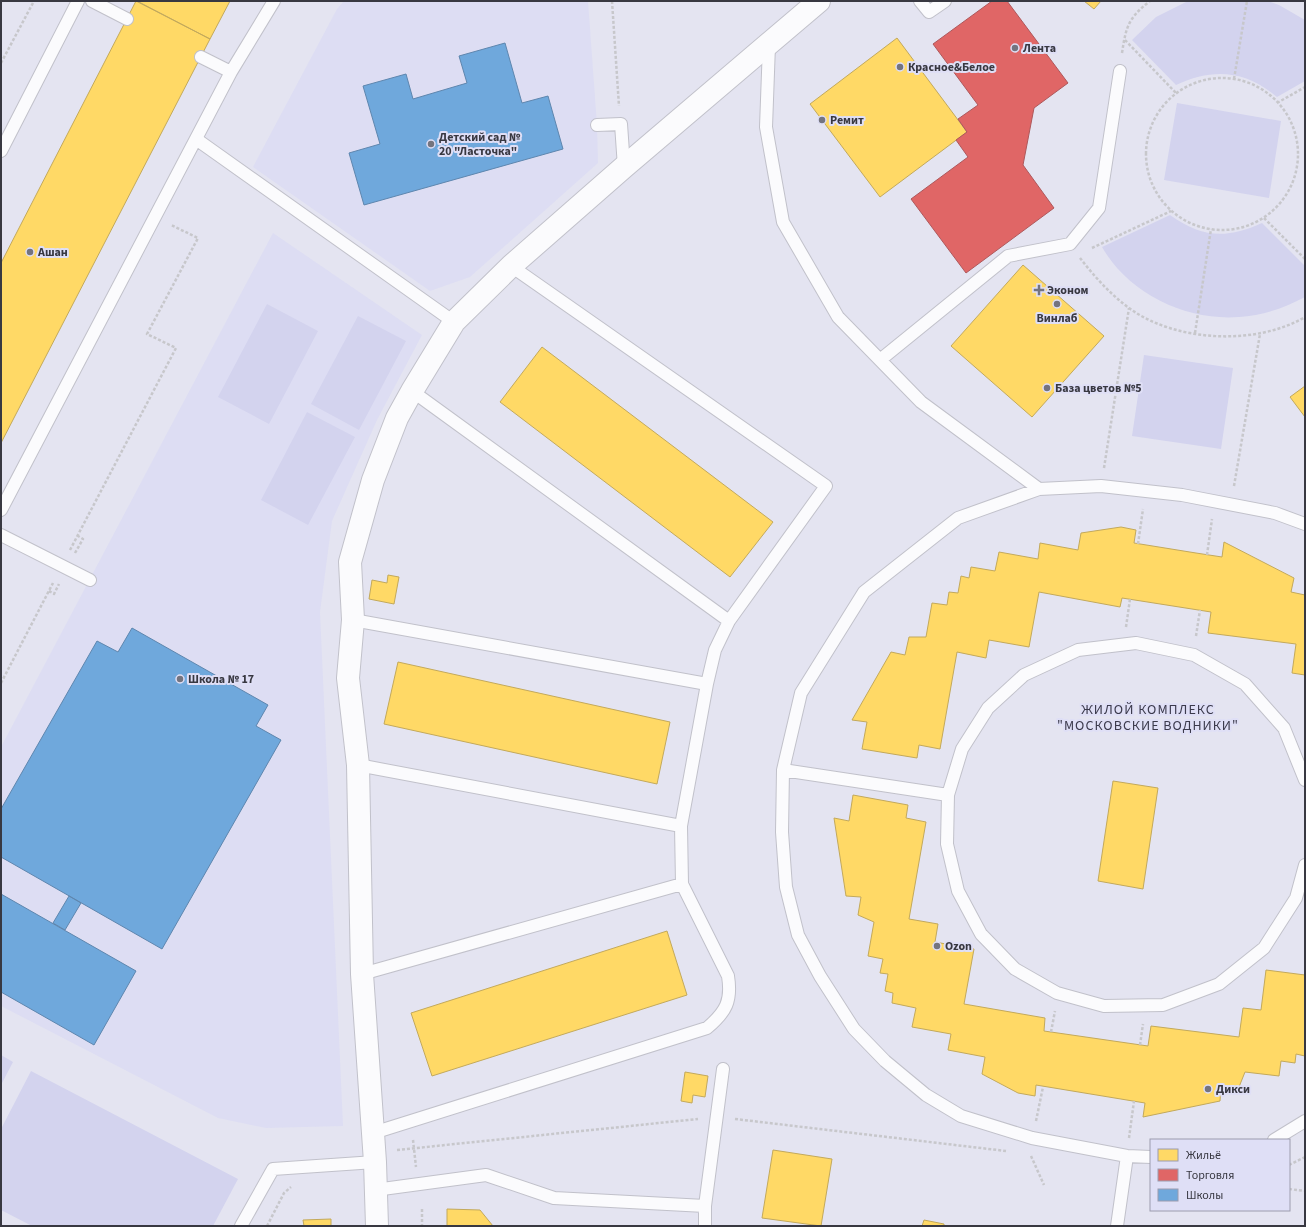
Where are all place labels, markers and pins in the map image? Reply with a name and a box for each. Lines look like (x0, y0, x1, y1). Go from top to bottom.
place label: Лента (1022, 40, 1056, 57)
marker: Лента (1010, 43, 1020, 53)
place label: Красное&Белое (908, 59, 995, 76)
marker: Красное&Белое (895, 62, 905, 72)
place label: Ремит (830, 112, 864, 129)
marker: Ремит (817, 115, 827, 125)
place label: Детский сад № 20 "Ласточка" (439, 129, 521, 160)
marker: Детский сад № 20 "Ласточка" (426, 139, 436, 149)
place label: Ашан (37, 244, 68, 261)
marker: Ашан (25, 247, 35, 257)
place label: Эконом (1047, 282, 1089, 299)
marker: Эконом (1034, 285, 1044, 295)
marker: Винлаб (1052, 299, 1062, 309)
place label: Винлаб (1036, 310, 1078, 327)
place label: База цветов №5 (1055, 380, 1142, 397)
marker: База цветов №5 (1042, 383, 1052, 393)
place label: Школа № 17 (188, 671, 254, 688)
marker: Школа № 17 (175, 674, 185, 684)
place label: Ozon (945, 938, 972, 955)
marker: Ozon (932, 941, 942, 951)
place label: Дикси (1216, 1081, 1250, 1098)
marker: Дикси (1203, 1084, 1213, 1094)

